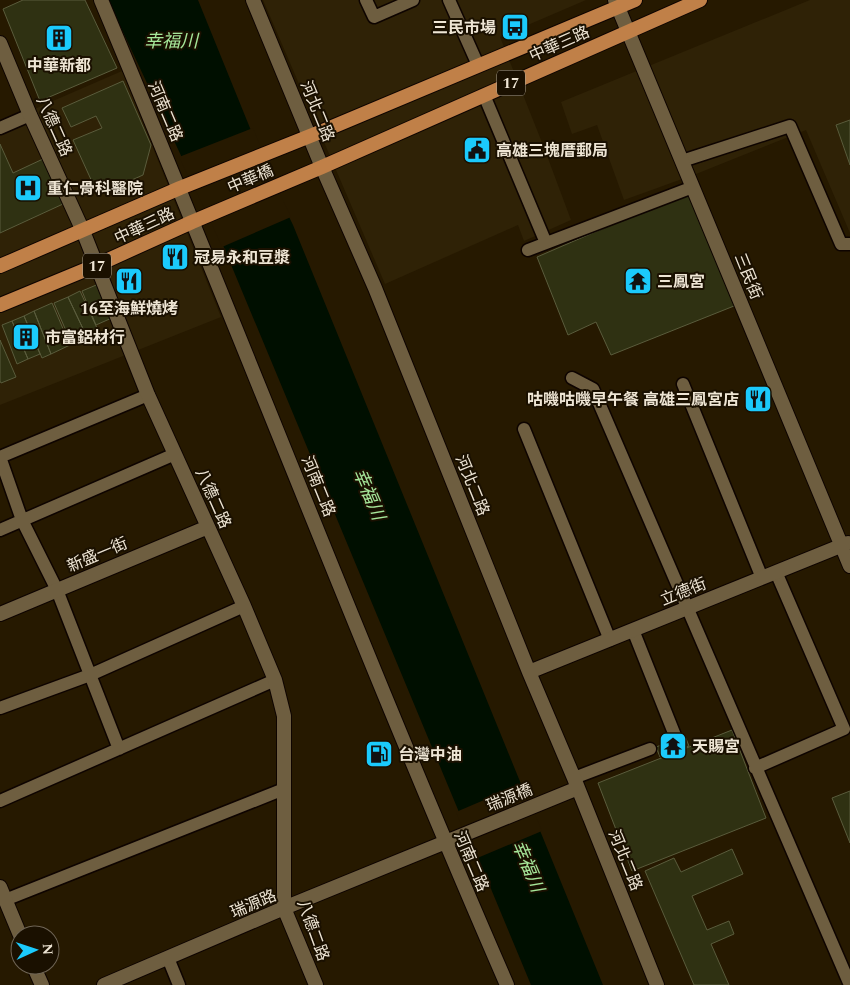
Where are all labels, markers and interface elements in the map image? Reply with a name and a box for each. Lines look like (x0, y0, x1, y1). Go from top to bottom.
bus stop icon: 三民市場 (500, 12, 530, 42)
place label: 三民市場 (432, 16, 496, 40)
street label: 中華三路 (525, 20, 594, 68)
building icon: 中華新都 (44, 23, 74, 53)
water label: 幸福川 (144, 28, 200, 55)
place label: 中華新都 (27, 54, 91, 78)
road number: 17 (497, 70, 525, 96)
street label: 河南二路 (142, 77, 189, 146)
street label: 河北二路 (294, 77, 340, 146)
street label: 八德二路 (30, 92, 78, 161)
public building icon: 高雄三塊厝郵局 (462, 135, 492, 165)
place label: 高雄三塊厝郵局 (496, 139, 608, 163)
street label: 中華橋 (224, 158, 277, 199)
hospital icon: 重仁骨科醫院 (13, 173, 43, 203)
place label: 重仁骨科醫院 (47, 177, 143, 201)
street label: 中華三路 (110, 202, 179, 250)
restaurant icon: 冠易永和豆漿 (160, 242, 190, 272)
place label: 冠易永和豆漿 (194, 246, 290, 270)
street label: 三民街 (728, 250, 768, 303)
road number: 17 (83, 254, 111, 278)
restaurant icon: 16至海鮮燒烤 (114, 266, 144, 296)
temple icon: 三鳳宮 (623, 266, 653, 296)
place label: 三鳳宮 (657, 270, 705, 294)
place label: 16至海鮮燒烤 (80, 297, 178, 321)
building icon: 市富鋁材行 (11, 322, 41, 352)
place label: 市富鋁材行 (45, 326, 125, 350)
restaurant icon: 咕嘰咕嘰早午餐 高雄三鳳宮店 (743, 384, 773, 414)
place label: 咕嘰咕嘰早午餐 高雄三鳳宮店 (527, 388, 739, 412)
street label: 河北二路 (449, 451, 495, 520)
street label: 河南二路 (295, 452, 341, 521)
street label: 八德二路 (189, 464, 237, 533)
water label: 幸福川 (346, 464, 392, 526)
street label: 新盛一街 (63, 531, 132, 578)
street label: 立德街 (657, 572, 710, 612)
temple icon: 天賜宮 (658, 731, 688, 761)
place label: 天賜宮 (692, 735, 740, 759)
fuel station icon: 台灣中油 (364, 739, 394, 769)
place label: 台灣中油 (398, 743, 462, 767)
street label: 瑞源橋 (483, 778, 536, 818)
street label: 河北二路 (602, 826, 648, 895)
street label: 河南二路 (448, 827, 495, 896)
water label: 幸福川 (505, 836, 551, 898)
street label: 瑞源路 (227, 883, 280, 924)
street label: 八德二路 (291, 896, 335, 965)
north arrow (10, 925, 60, 975)
text: N (37, 943, 58, 956)

